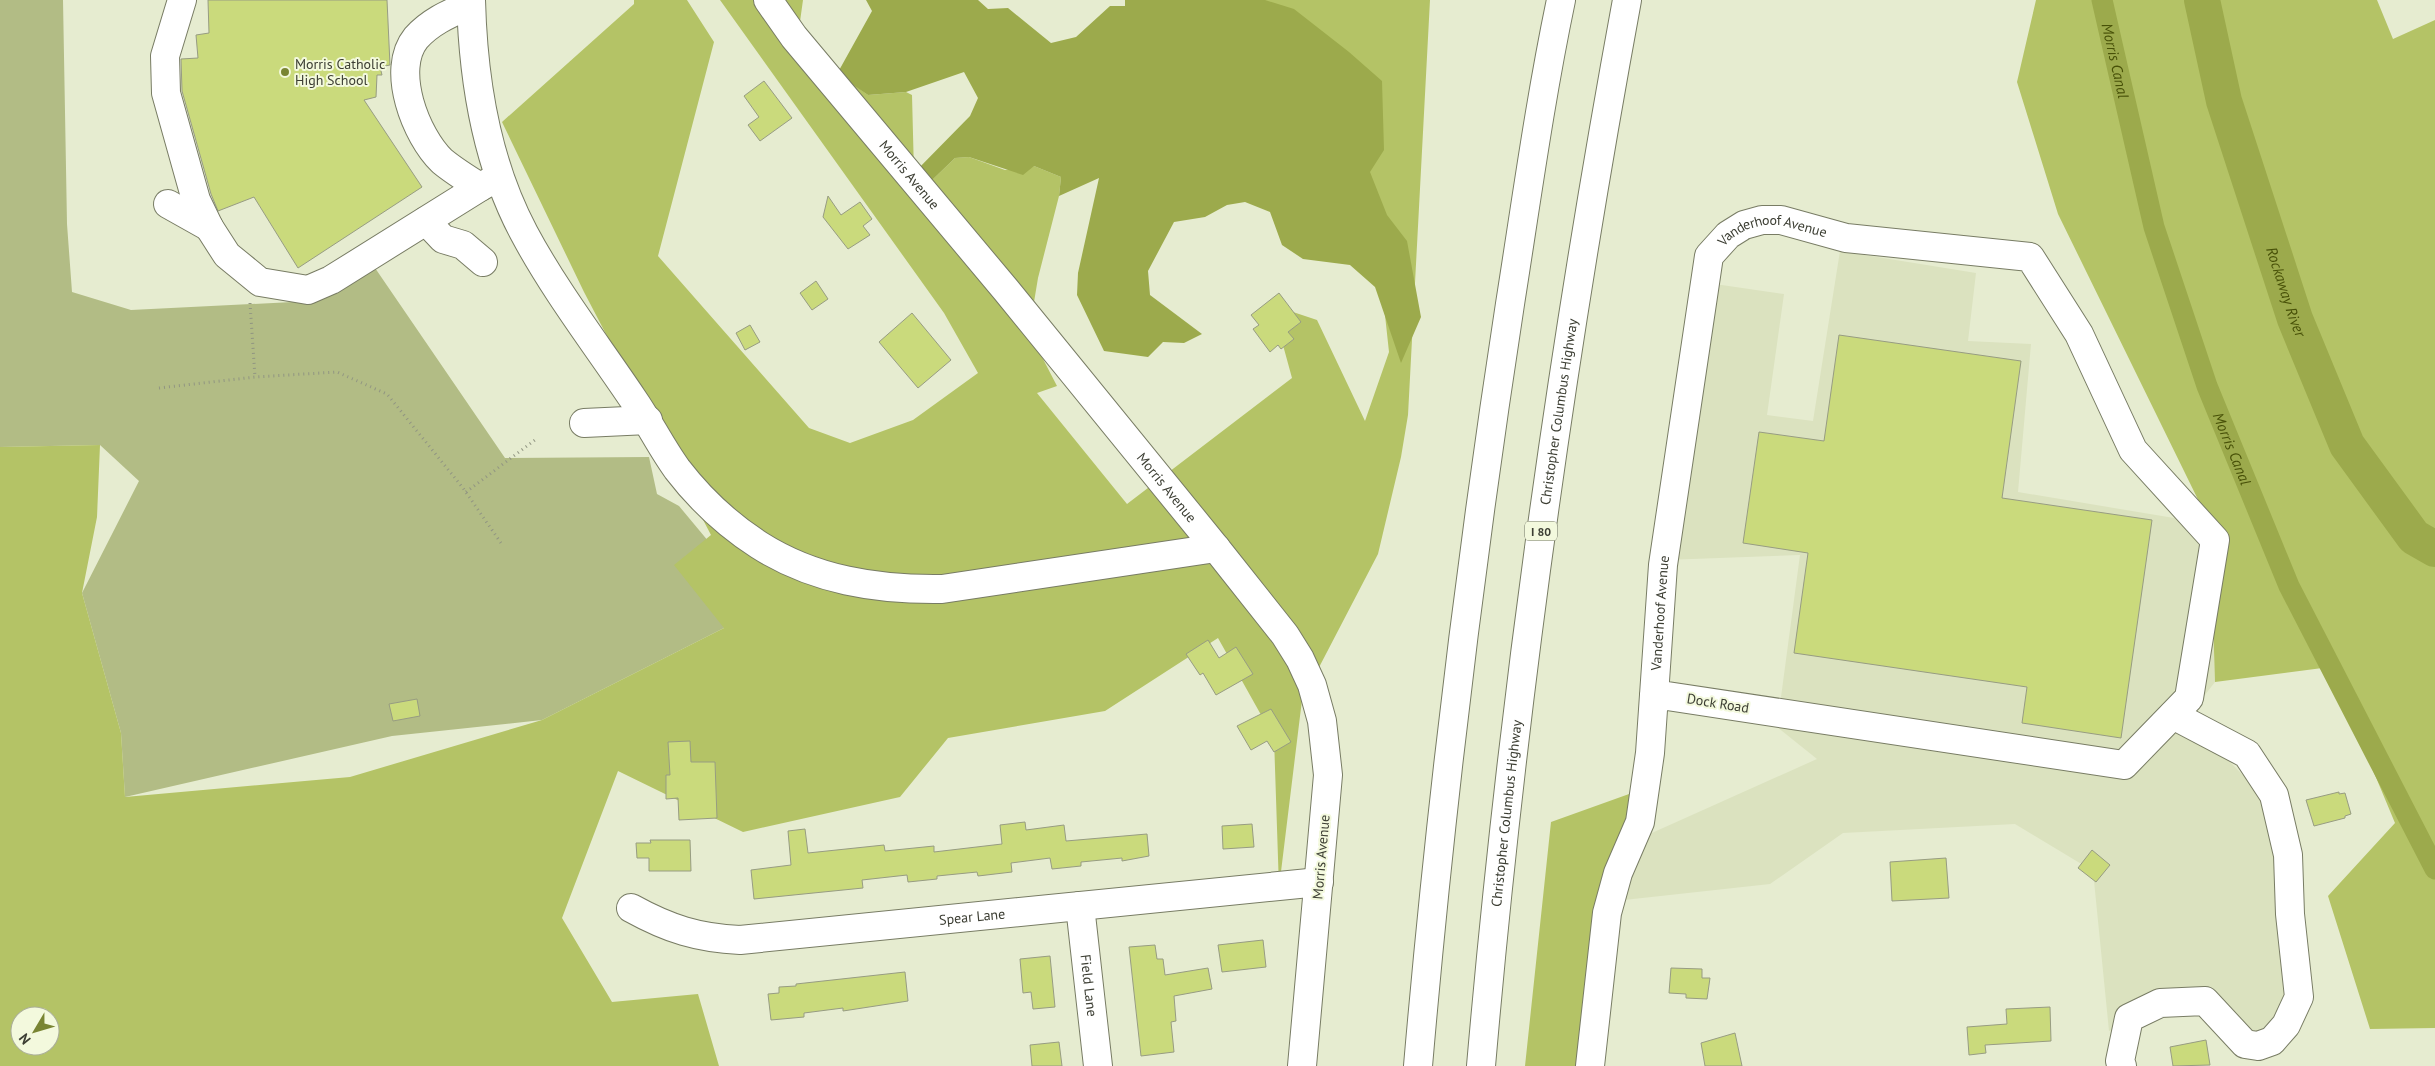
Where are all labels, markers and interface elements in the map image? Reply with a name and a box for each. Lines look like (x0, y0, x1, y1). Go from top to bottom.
water label: Morris Canal (2098, 21, 2134, 100)
place label: Morris Catholic High School (295, 55, 385, 89)
marker: Morris Catholic High School (279, 66, 291, 78)
street label: Morris Avenue (875, 136, 944, 213)
street label: Vanderhoof Avenue (1713, 211, 1829, 250)
water label: Rockaway River (2263, 244, 2311, 340)
street label: Christopher Columbus Highway (1536, 317, 1582, 506)
water label: Morris Canal (2209, 409, 2256, 488)
street label: Morris Avenue (1133, 449, 1201, 526)
road number: I 80 (1525, 522, 1557, 540)
street label: Vanderhoof Avenue (1647, 554, 1673, 672)
street label: Dock Road (1686, 689, 1750, 717)
street label: Christopher Columbus Highway (1487, 718, 1526, 908)
street label: Morris Avenue (1308, 814, 1334, 900)
street label: Spear Lane (938, 904, 1006, 929)
street label: Field Lane (1077, 954, 1101, 1017)
north arrow (10, 1006, 60, 1056)
text: N (15, 1030, 35, 1048)

